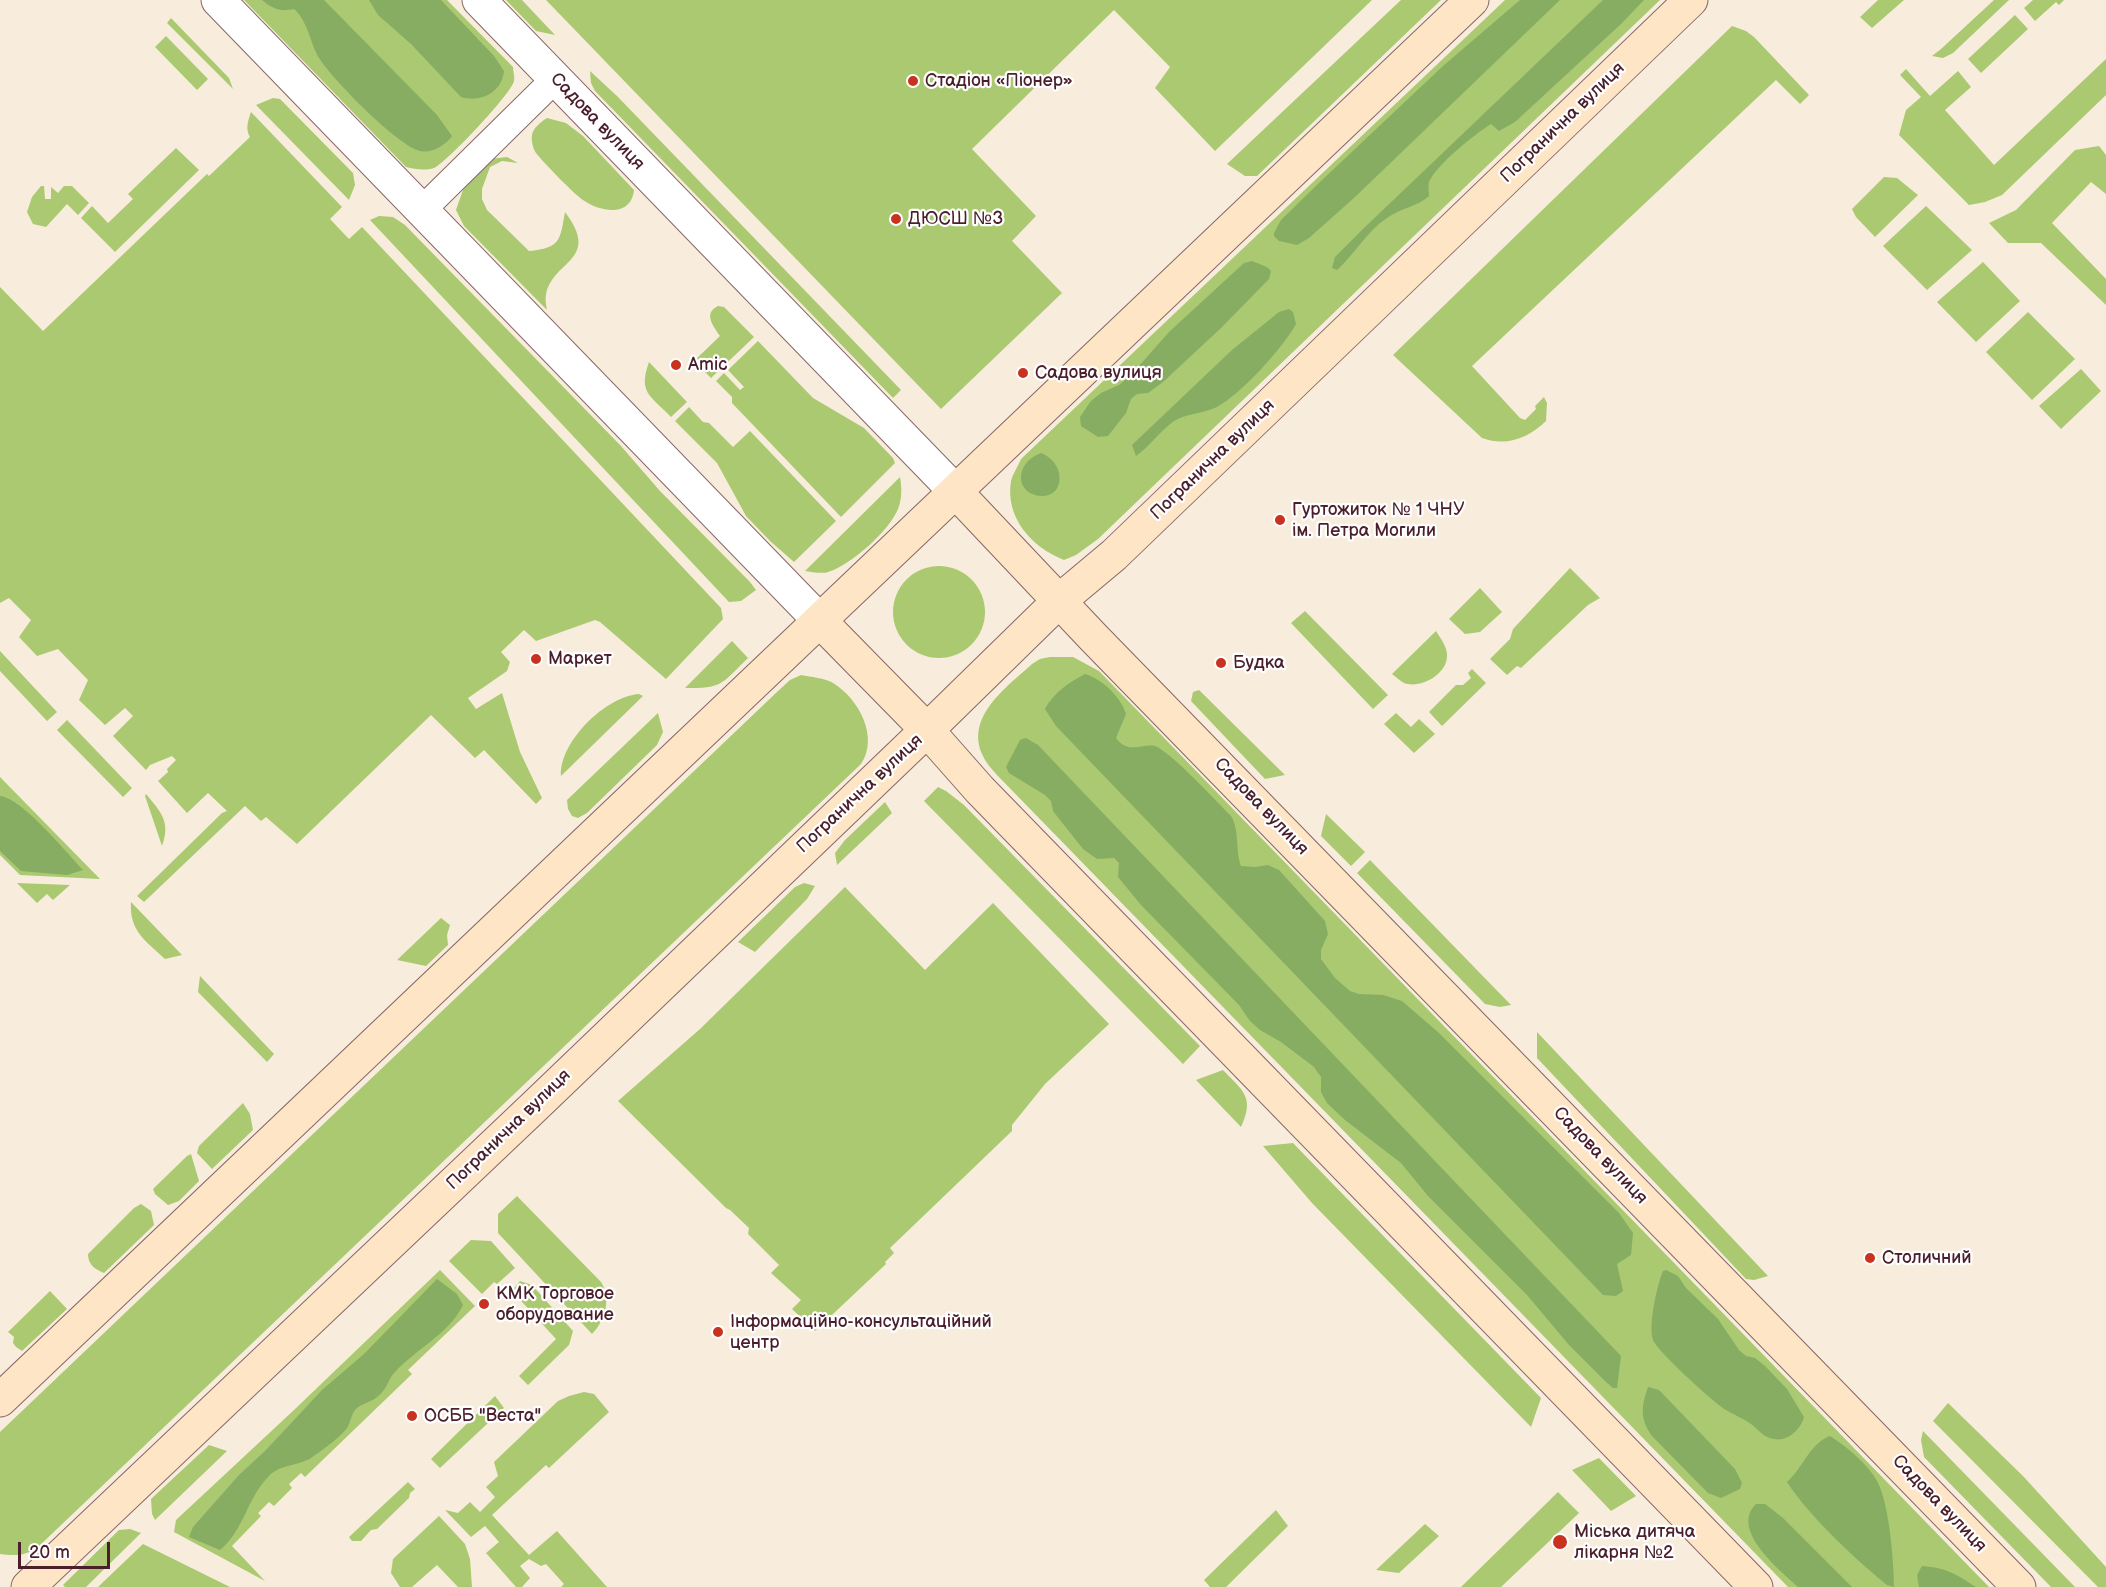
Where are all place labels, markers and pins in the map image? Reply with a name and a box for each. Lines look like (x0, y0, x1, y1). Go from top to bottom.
place label: Стадіон «Піонер» (925, 70, 1073, 92)
marker: Стадіон «Піонер» (906, 74, 920, 88)
place label: ДЮСШ №3 (908, 208, 1003, 230)
marker: ДЮСШ №3 (889, 212, 903, 226)
place label: Amic (688, 354, 728, 376)
marker: Amic (669, 358, 683, 372)
place label: Садова вулиця (1035, 362, 1162, 384)
marker: Садова вулиця (1016, 366, 1030, 380)
place label: Гуртожиток № 1 ЧНУ ім. Петра Могили (1292, 499, 1465, 542)
marker: Гуртожиток № 1 ЧНУ ім. Петра Могили (1273, 513, 1287, 527)
place label: Маркет (548, 648, 612, 670)
marker: Маркет (529, 652, 543, 666)
place label: Будка (1233, 652, 1285, 674)
marker: Будка (1214, 656, 1228, 670)
place label: Столичний (1882, 1247, 1971, 1269)
marker: Столичний (1863, 1251, 1877, 1265)
place label: КМК Торговое оборудование (496, 1283, 614, 1326)
marker: КМК Торговое оборудование (477, 1297, 491, 1311)
place label: Інформаційно-консультаційний центр (730, 1311, 992, 1354)
marker: Інформаційно-консультаційний центр (711, 1325, 725, 1339)
place label: ОСББ "Веста" (424, 1405, 541, 1427)
marker: ОСББ "Веста" (405, 1409, 419, 1423)
place label: Міська дитяча лікарня №2 (1574, 1521, 1695, 1564)
marker: Міська дитяча лікарня №2 (1551, 1533, 1569, 1551)

